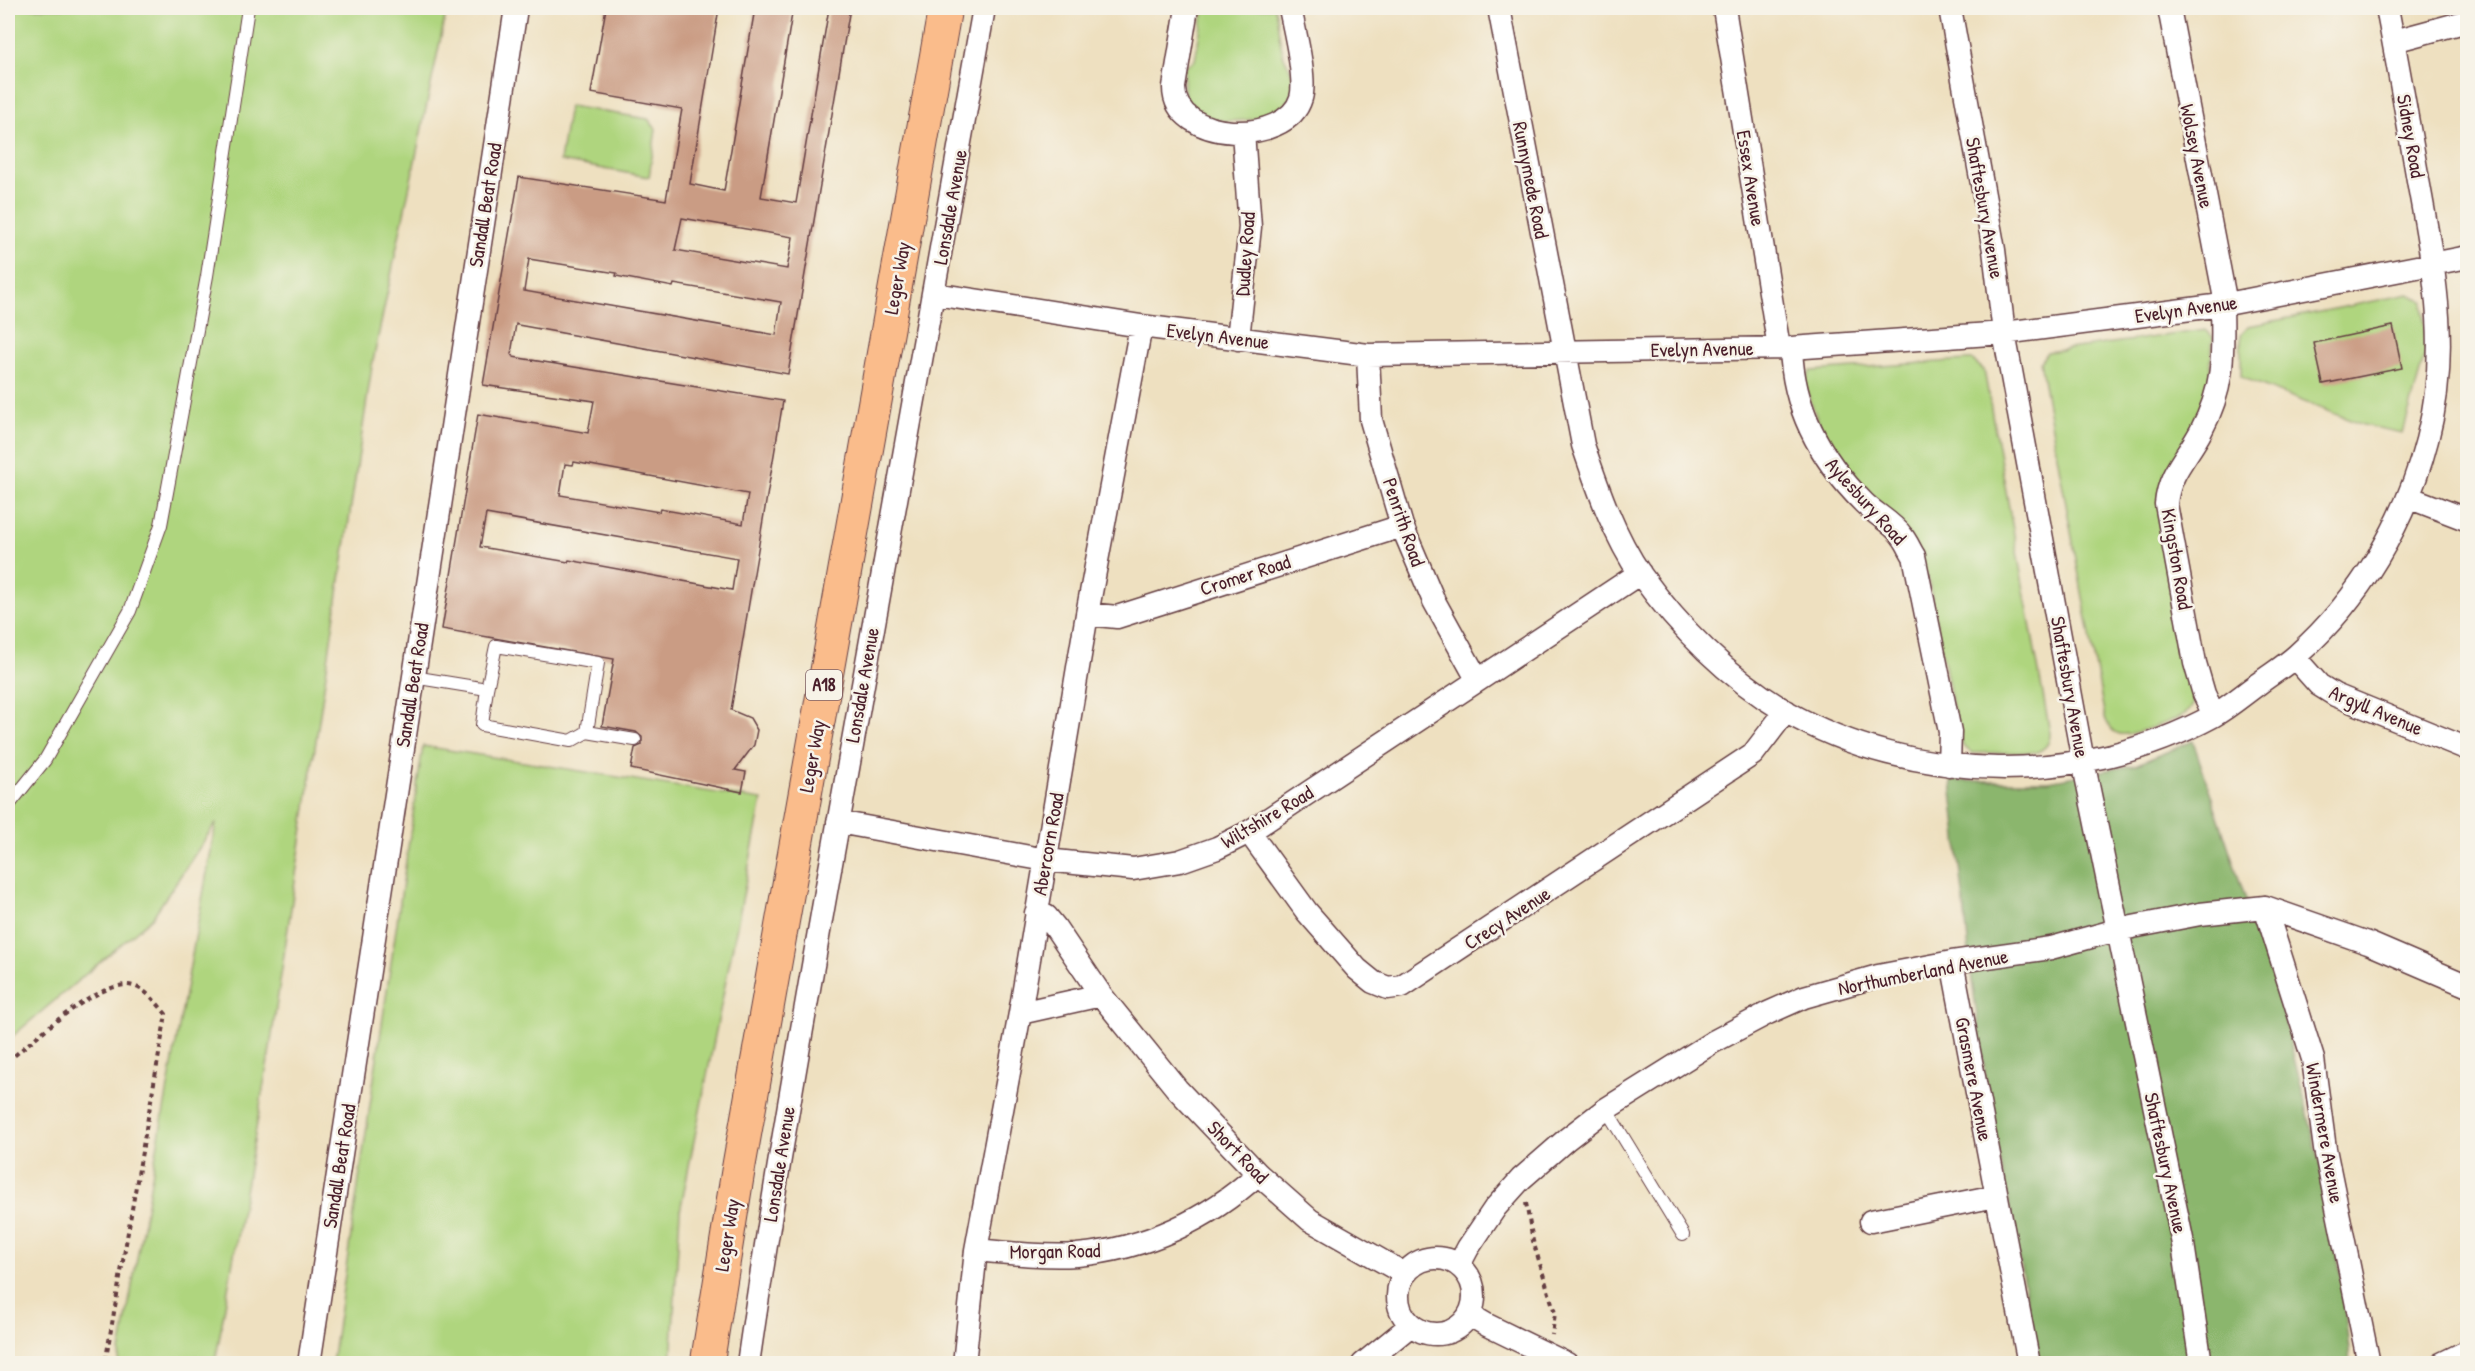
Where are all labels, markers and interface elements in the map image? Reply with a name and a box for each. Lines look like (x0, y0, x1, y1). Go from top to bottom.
street label: Sidney Road (2391, 92, 2432, 180)
street label: Wolsey Avenue (2174, 102, 2221, 210)
street label: Runnymede Road (1507, 119, 1556, 241)
street label: Essex Avenue (1731, 128, 1772, 228)
street label: Shaftesbury Avenue (1960, 135, 2011, 281)
street label: Sandall Beat Road (461, 141, 508, 269)
street label: Lonsdale Avenue (926, 147, 973, 267)
street label: Dudley Road (1228, 211, 1261, 297)
street label: Leger Way (877, 240, 916, 316)
street label: Evelyn Avenue (2133, 288, 2239, 329)
street label: Evelyn Avenue (1165, 316, 1271, 355)
street label: Evelyn Avenue (1650, 334, 1754, 363)
street label: Aylesbury Road (1820, 451, 1913, 550)
street label: Penrith Road (1377, 474, 1432, 570)
street label: Kingston Road (2155, 506, 2200, 612)
street label: Cromer Road (1196, 547, 1294, 602)
street label: Shaftesbury Avenue (2045, 614, 2096, 760)
street label: Sandall Beat Road (388, 621, 435, 749)
street label: Lonsdale Avenue (838, 625, 885, 745)
road number: A18 (806, 670, 842, 700)
street label: Argyll Avenue (2325, 678, 2427, 741)
street label: Leger Way (792, 718, 831, 794)
street label: Wiltshire Road (1216, 778, 1318, 855)
street label: Abercorn Road (1025, 790, 1070, 897)
street label: Crecy Avenue (1458, 880, 1555, 956)
street label: Northumberland Avenue (1836, 942, 2010, 1001)
street label: Grasmere Avenue (1949, 1015, 2000, 1143)
street label: Windermere Avenue (2300, 1061, 2351, 1205)
street label: Shaftesbury Avenue (2138, 1090, 2195, 1236)
street label: Sandall Beat Road (315, 1102, 362, 1230)
street label: Lonsdale Avenue (756, 1104, 801, 1224)
street label: Short Road (1202, 1114, 1275, 1189)
street label: Leger Way (707, 1197, 746, 1273)
street label: Morgan Road (1009, 1236, 1101, 1265)

